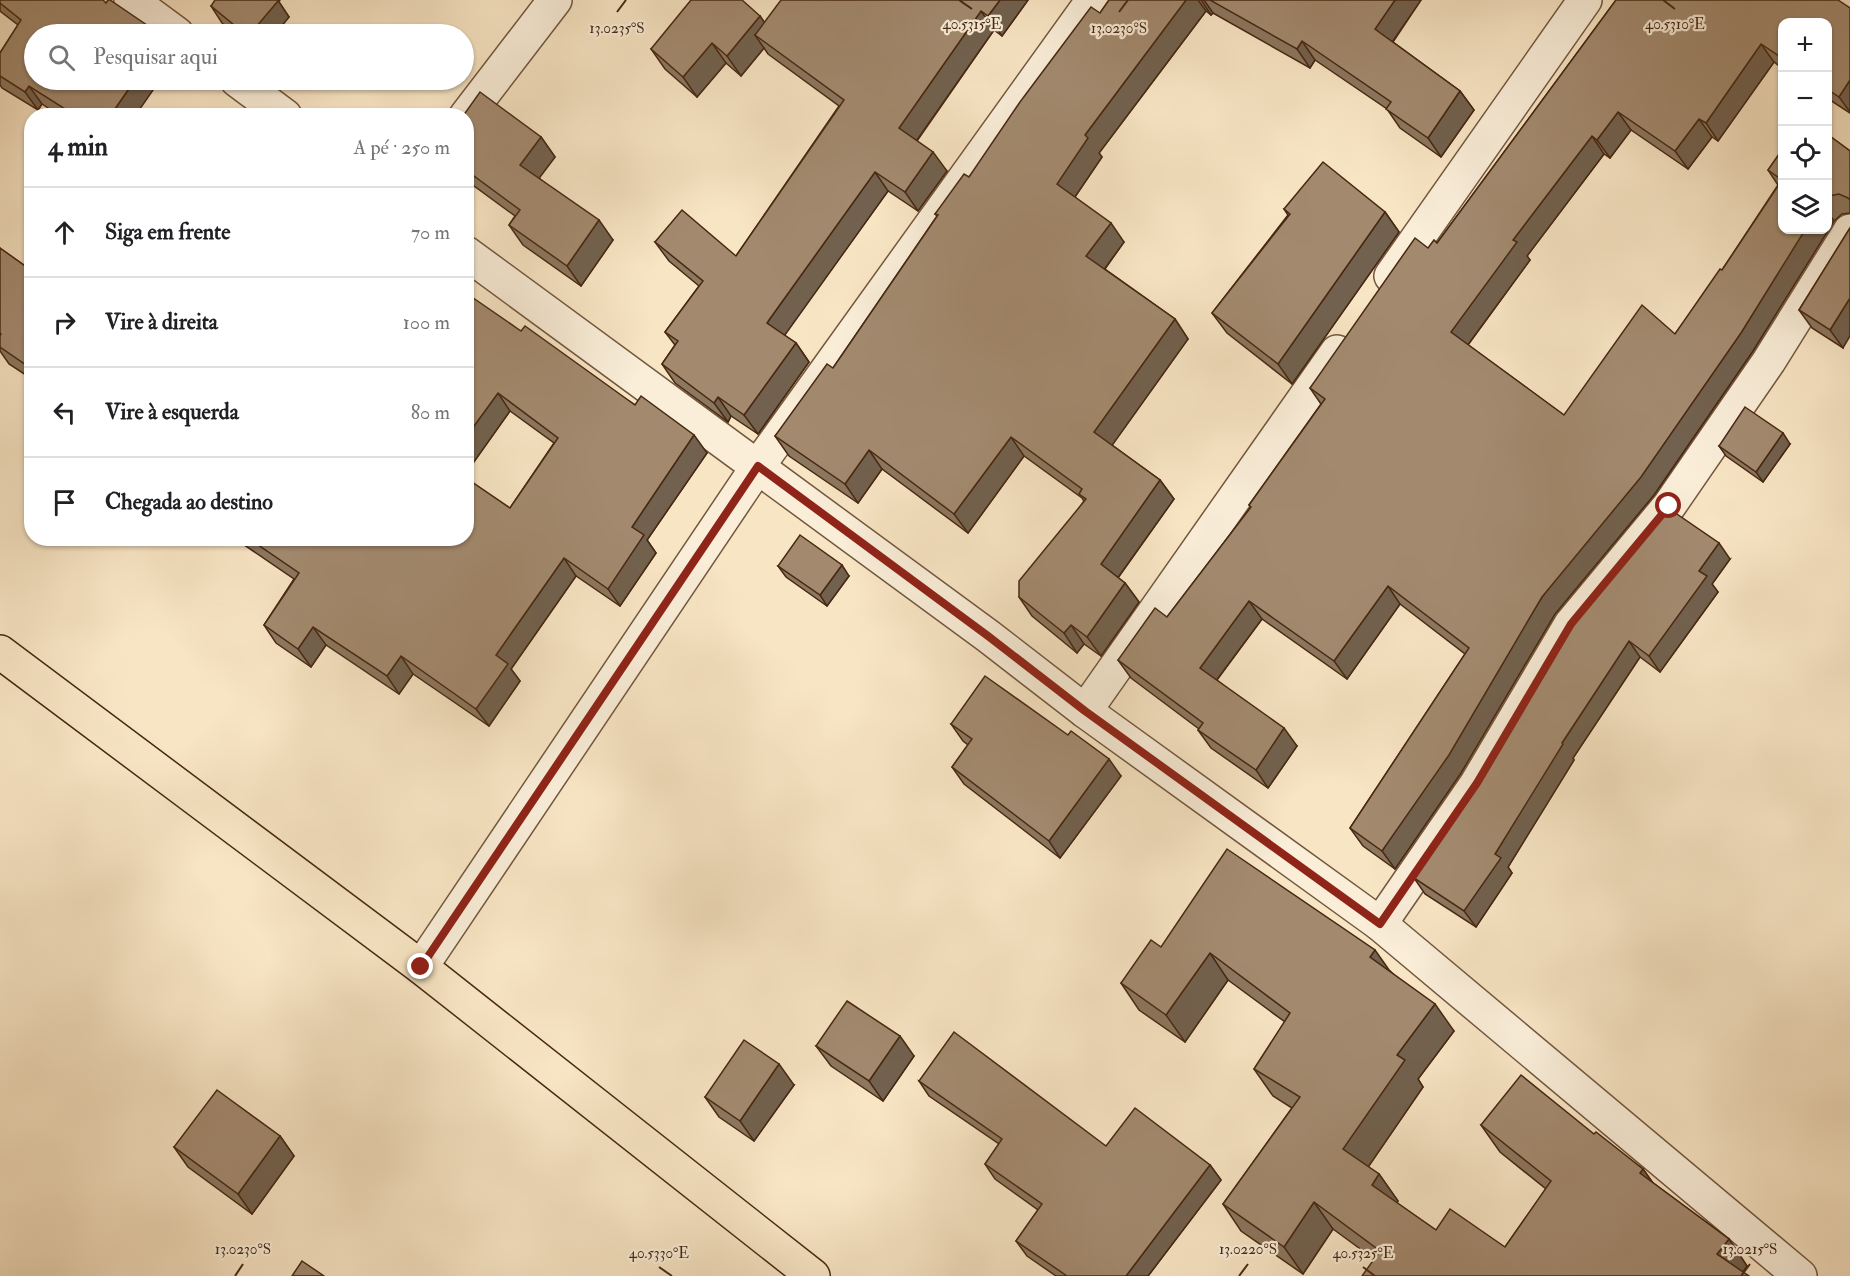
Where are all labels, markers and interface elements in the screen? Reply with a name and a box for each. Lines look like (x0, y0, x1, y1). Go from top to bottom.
text: 40.5315°E (943, 15, 1002, 34)
text: 40.5310°E (1645, 15, 1705, 34)
map controls (1778, 18, 1832, 234)
button: + (1778, 18, 1832, 72)
text: 13.0235°S (589, 19, 645, 38)
text: 13.0230°S (1091, 19, 1147, 38)
search box (24, 24, 474, 90)
icon: search (45, 41, 78, 74)
text: Pesquisar aqui (93, 43, 218, 71)
button: − (1778, 72, 1832, 126)
button: locate (1778, 126, 1832, 180)
text: 4 min (48, 131, 108, 163)
text: A pé · 250 m (354, 135, 450, 160)
button: layers (1778, 180, 1832, 234)
icon: ahead (48, 216, 81, 249)
text: Siga em frente (105, 218, 230, 246)
text: 70 m (411, 220, 450, 245)
icon: right (48, 306, 81, 339)
text: Vire à direita (105, 308, 218, 336)
text: 100 m (403, 310, 450, 335)
icon: left (48, 396, 81, 429)
text: Vire à esquerda (105, 398, 239, 426)
text: 80 m (411, 400, 450, 425)
icon: arrive (48, 486, 81, 519)
text: Chegada ao destino (105, 488, 273, 516)
route start (1655, 492, 1681, 518)
route end (407, 953, 433, 979)
text: 13.0230°S (215, 1240, 271, 1259)
text: 13.0220°S (1219, 1240, 1277, 1259)
text: 13.0215°S (1723, 1240, 1777, 1259)
text: 40.5330°E (629, 1244, 689, 1263)
text: 40.5325°E (1332, 1244, 1394, 1263)

